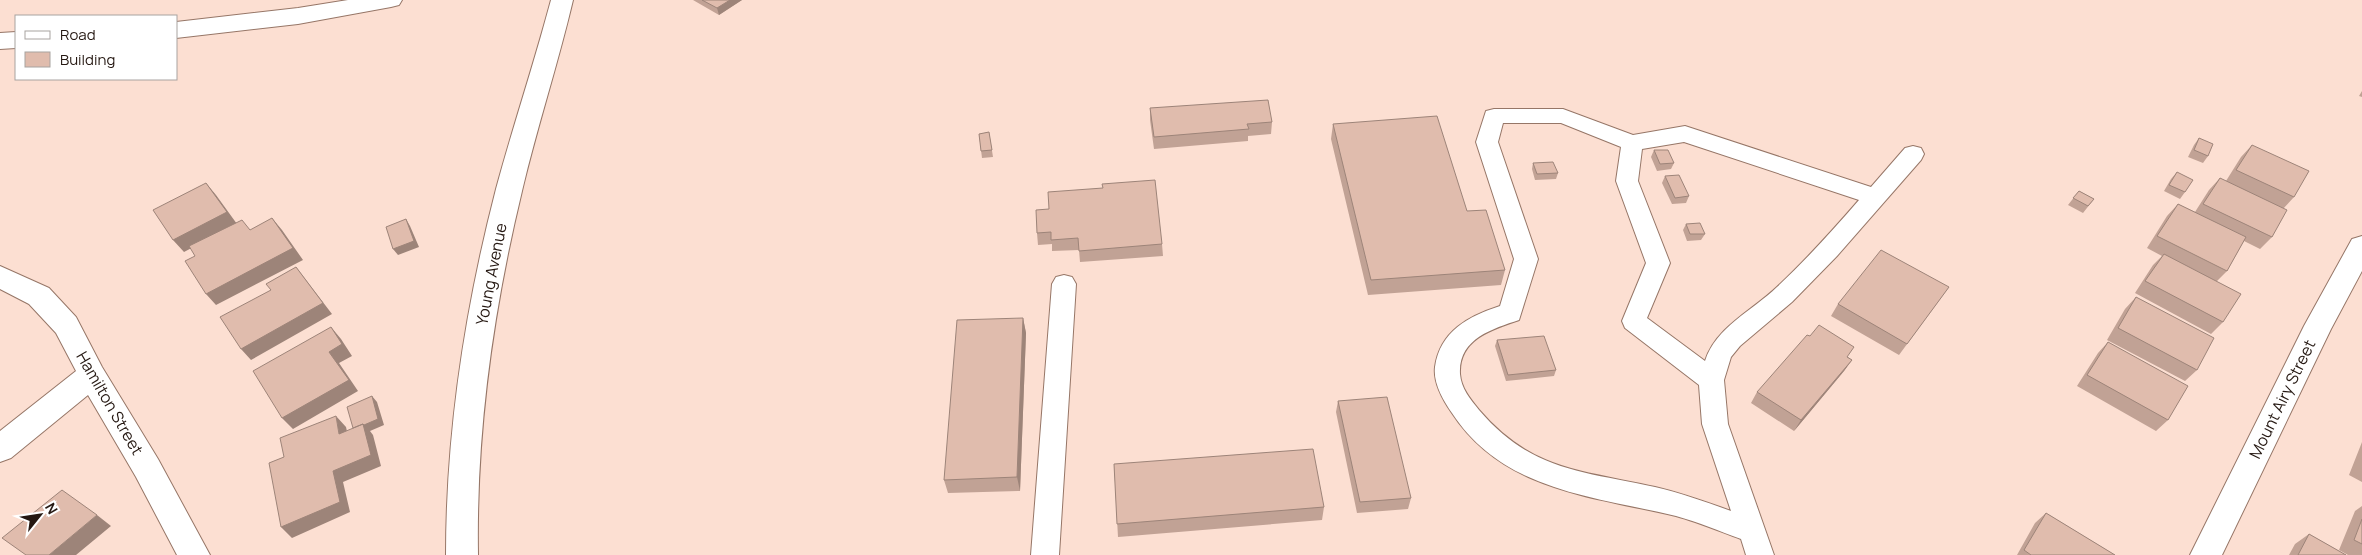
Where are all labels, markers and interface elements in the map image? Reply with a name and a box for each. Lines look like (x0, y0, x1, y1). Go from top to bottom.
legend (15, 15, 178, 80)
text: Road (60, 24, 96, 45)
text: Building (60, 49, 115, 70)
street label: Young Avenue (470, 221, 512, 327)
street label: Mount Airy Street (2244, 336, 2320, 462)
street label: Hamilton Street (71, 347, 149, 459)
north arrow (15, 490, 65, 540)
text: N (41, 499, 62, 517)

